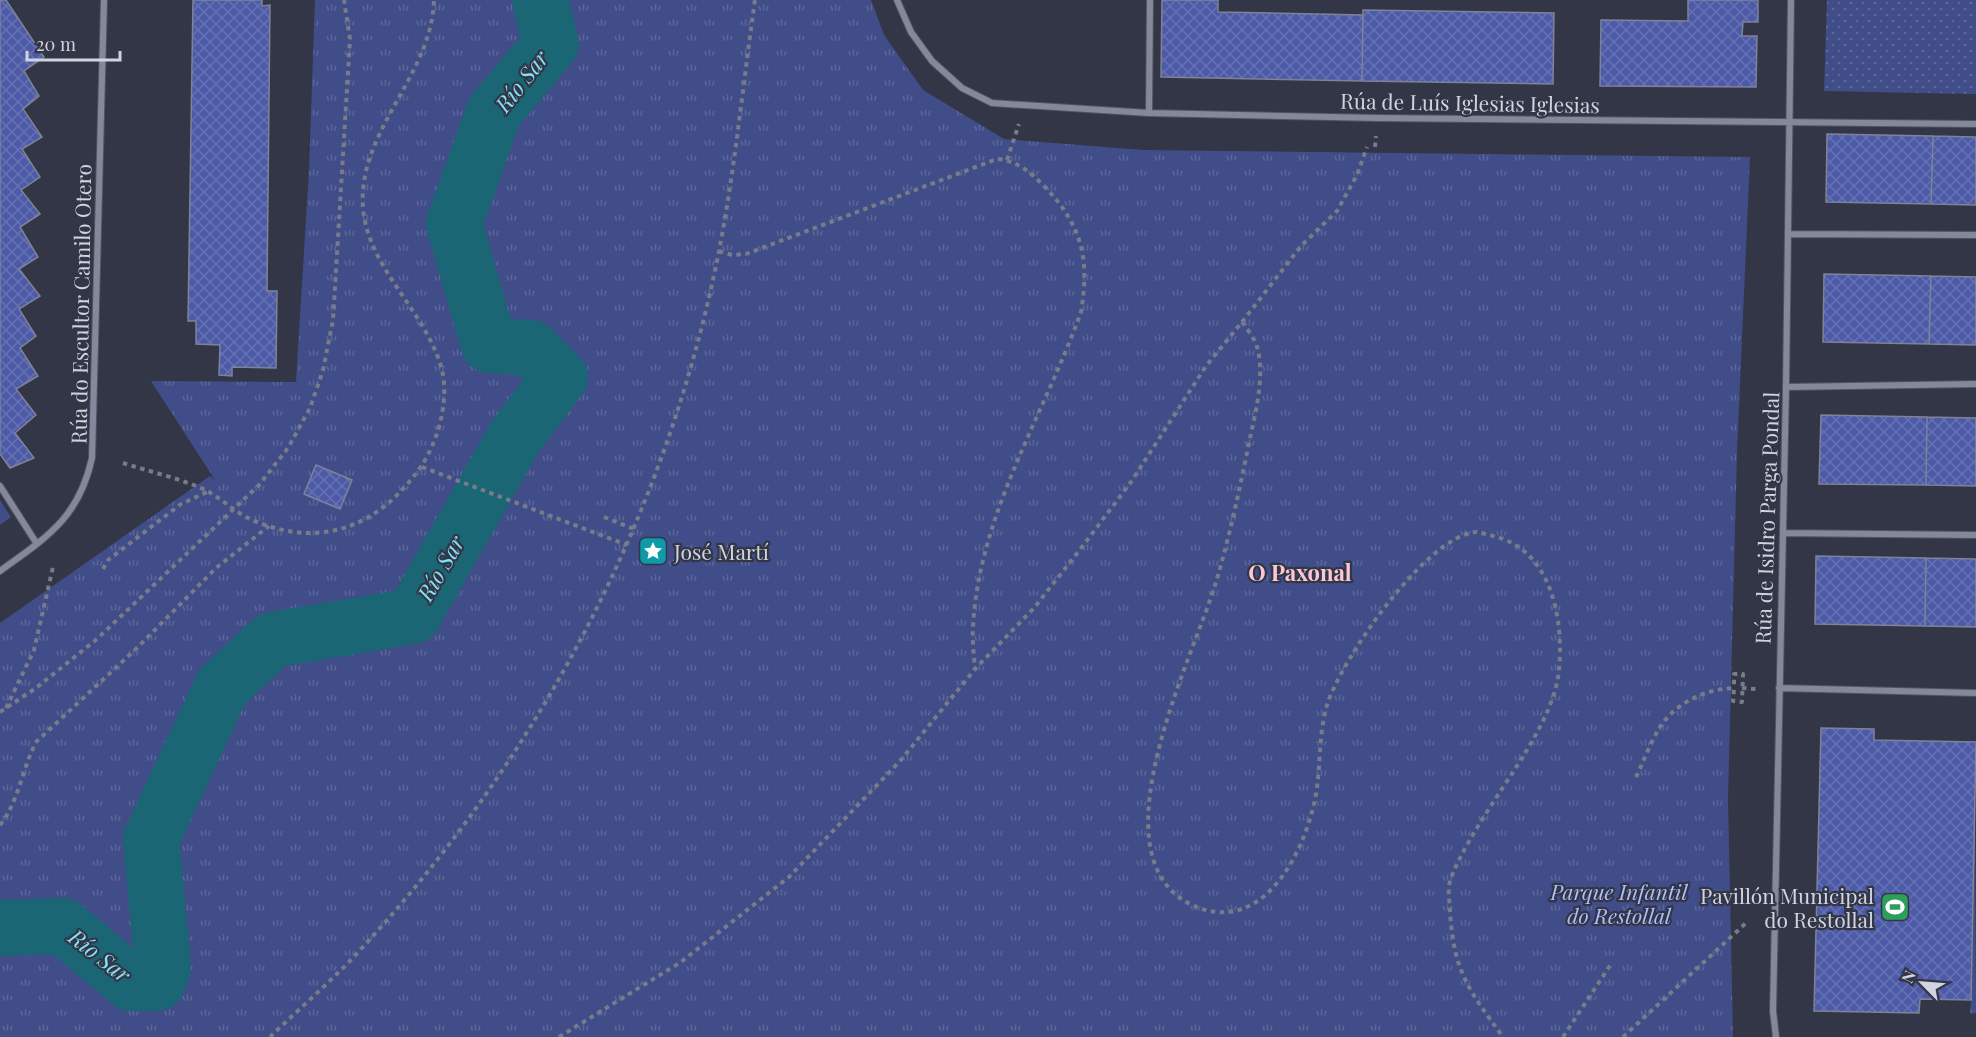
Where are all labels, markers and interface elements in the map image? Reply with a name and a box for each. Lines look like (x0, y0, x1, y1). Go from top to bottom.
scale bar (27, 24, 120, 62)
text: 20 m (36, 32, 76, 56)
water label: Río Sar (487, 43, 555, 119)
street label: Rúa de Luís Iglesias Iglesias (1340, 86, 1600, 118)
street label: Rúa do Escultor Camilo Otero (64, 164, 96, 444)
street label: Rúa de Isidro Parga Pondal (1748, 391, 1784, 645)
water label: Río Sar (409, 529, 471, 607)
place icon: José Martí (637, 535, 669, 567)
place label: José Martí (673, 537, 769, 565)
district label: O Paxonal (1248, 557, 1352, 587)
park label: Parque Infantil do Restollal (1549, 877, 1689, 929)
place label: Pavillón Municipal do Restollal (1700, 881, 1874, 933)
sports icon: Pavillón Municipal do Restollal (1879, 891, 1911, 923)
water label: Río Sar (62, 921, 138, 989)
north arrow (1892, 953, 1952, 1013)
text: N (1896, 966, 1920, 986)

